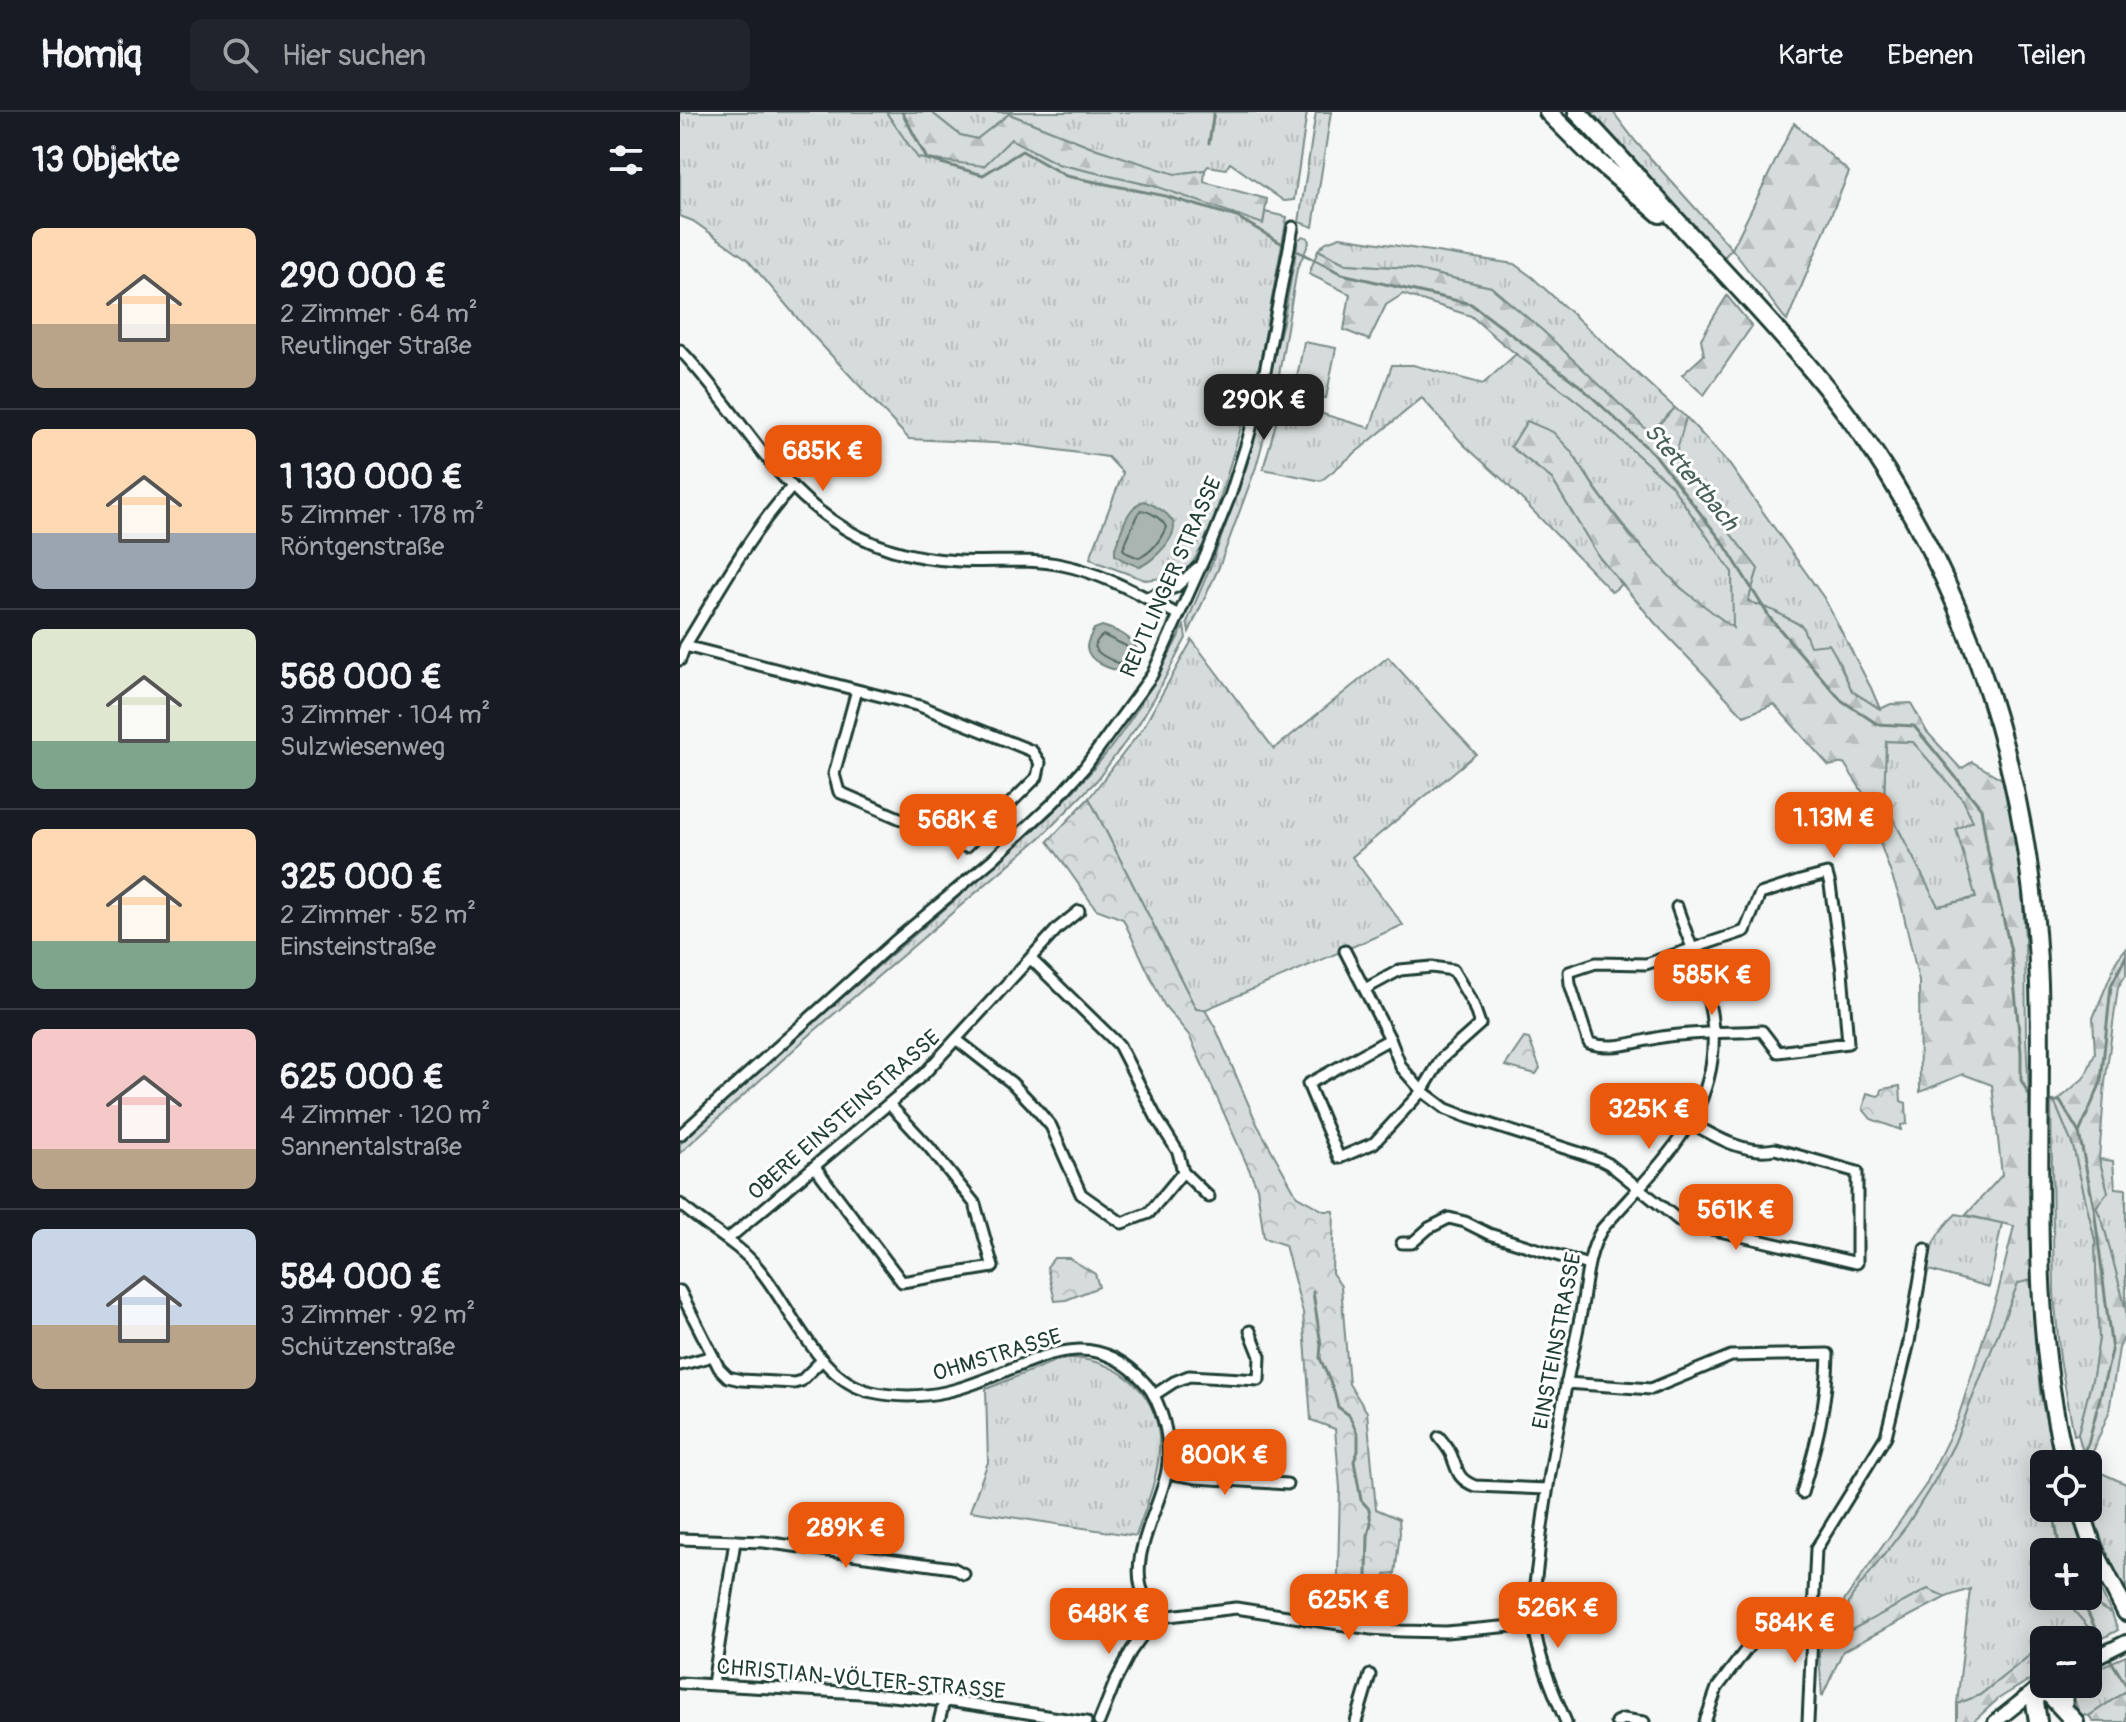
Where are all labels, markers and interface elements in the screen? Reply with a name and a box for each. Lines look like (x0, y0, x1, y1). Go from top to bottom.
search box (190, 19, 750, 91)
text: Homiq (40, 31, 142, 79)
icon: search (218, 33, 262, 77)
text: Hier suchen (282, 37, 426, 74)
text: Karte (1778, 38, 1843, 73)
text: Ebenen (1887, 38, 1974, 73)
text: Teilen (2018, 38, 2086, 73)
icon: filters (604, 138, 648, 182)
text: 13 Objekte (32, 139, 179, 182)
text: 290 000 € (280, 255, 447, 298)
icon: home (96, 260, 192, 356)
text: 2 Zimmer · 64 m² (280, 298, 478, 330)
text: Reutlinger Straße (280, 330, 472, 362)
pin: 290K € (1199, 374, 1329, 442)
text: 290K € (1222, 384, 1306, 416)
water label: Stettertbach (1638, 417, 1745, 538)
pin: 685K € (758, 425, 888, 493)
text: 685K € (783, 435, 863, 467)
text: 1 130 000 € (280, 456, 463, 499)
icon: home (96, 461, 192, 557)
street label: REUTLINGER STRASSE (1114, 472, 1228, 682)
text: 5 Zimmer · 178 m² (280, 499, 484, 531)
text: Röntgenstraße (280, 531, 444, 563)
text: 568 000 € (280, 656, 442, 699)
icon: home (96, 661, 192, 757)
text: 3 Zimmer · 104 m² (280, 699, 490, 731)
text: Sulzwiesenweg (280, 731, 445, 763)
pin: 1.13M € (1760, 792, 1908, 860)
pin: 568K € (893, 794, 1023, 862)
text: 1.13M € (1793, 802, 1875, 834)
text: 568K € (918, 804, 998, 836)
text: 325 000 € (280, 856, 443, 899)
icon: home (96, 861, 192, 957)
text: 2 Zimmer · 52 m² (280, 899, 476, 931)
text: Einsteinstraße (280, 931, 436, 963)
pin: 585K € (1647, 949, 1777, 1017)
text: 585K € (1672, 959, 1752, 991)
street label: OBERE EINSTEINSTRASSE (742, 1024, 946, 1206)
text: 625 000 € (280, 1056, 444, 1099)
icon: home (96, 1061, 192, 1157)
pin: 325K € (1584, 1083, 1714, 1151)
text: 325K € (1608, 1093, 1690, 1125)
text: 4 Zimmer · 120 m² (280, 1099, 491, 1131)
text: Sannentalstraße (280, 1131, 462, 1163)
pin: 561K € (1671, 1184, 1801, 1252)
text: 561K € (1697, 1194, 1775, 1226)
street label: EINSTEINSTRASSE (1526, 1250, 1588, 1432)
text: 584 000 € (280, 1256, 442, 1299)
icon: home (96, 1261, 192, 1357)
text: 3 Zimmer · 92 m² (280, 1299, 475, 1331)
street label: OHMSTRASSE (929, 1322, 1065, 1388)
text: Schützenstraße (280, 1331, 455, 1363)
pin: 800K € (1160, 1429, 1290, 1497)
text: 800K € (1181, 1439, 1269, 1471)
map controls (2030, 1450, 2102, 1698)
button: locate (2030, 1450, 2102, 1522)
pin: 289K € (781, 1502, 911, 1570)
text: 289K € (806, 1512, 886, 1544)
button: + (2030, 1538, 2102, 1610)
pin: 625K € (1284, 1574, 1414, 1642)
pin: 526K € (1493, 1582, 1623, 1650)
text: 625K € (1308, 1584, 1390, 1616)
pin: 648K € (1044, 1588, 1174, 1656)
text: 526K € (1517, 1592, 1599, 1624)
pin: 584K € (1730, 1597, 1860, 1665)
text: 648K € (1068, 1598, 1150, 1630)
text: 584K € (1755, 1607, 1835, 1639)
button: − (2030, 1626, 2102, 1698)
street label: CHRISTIAN-VÖLTER-STRASSE (715, 1652, 1007, 1706)

